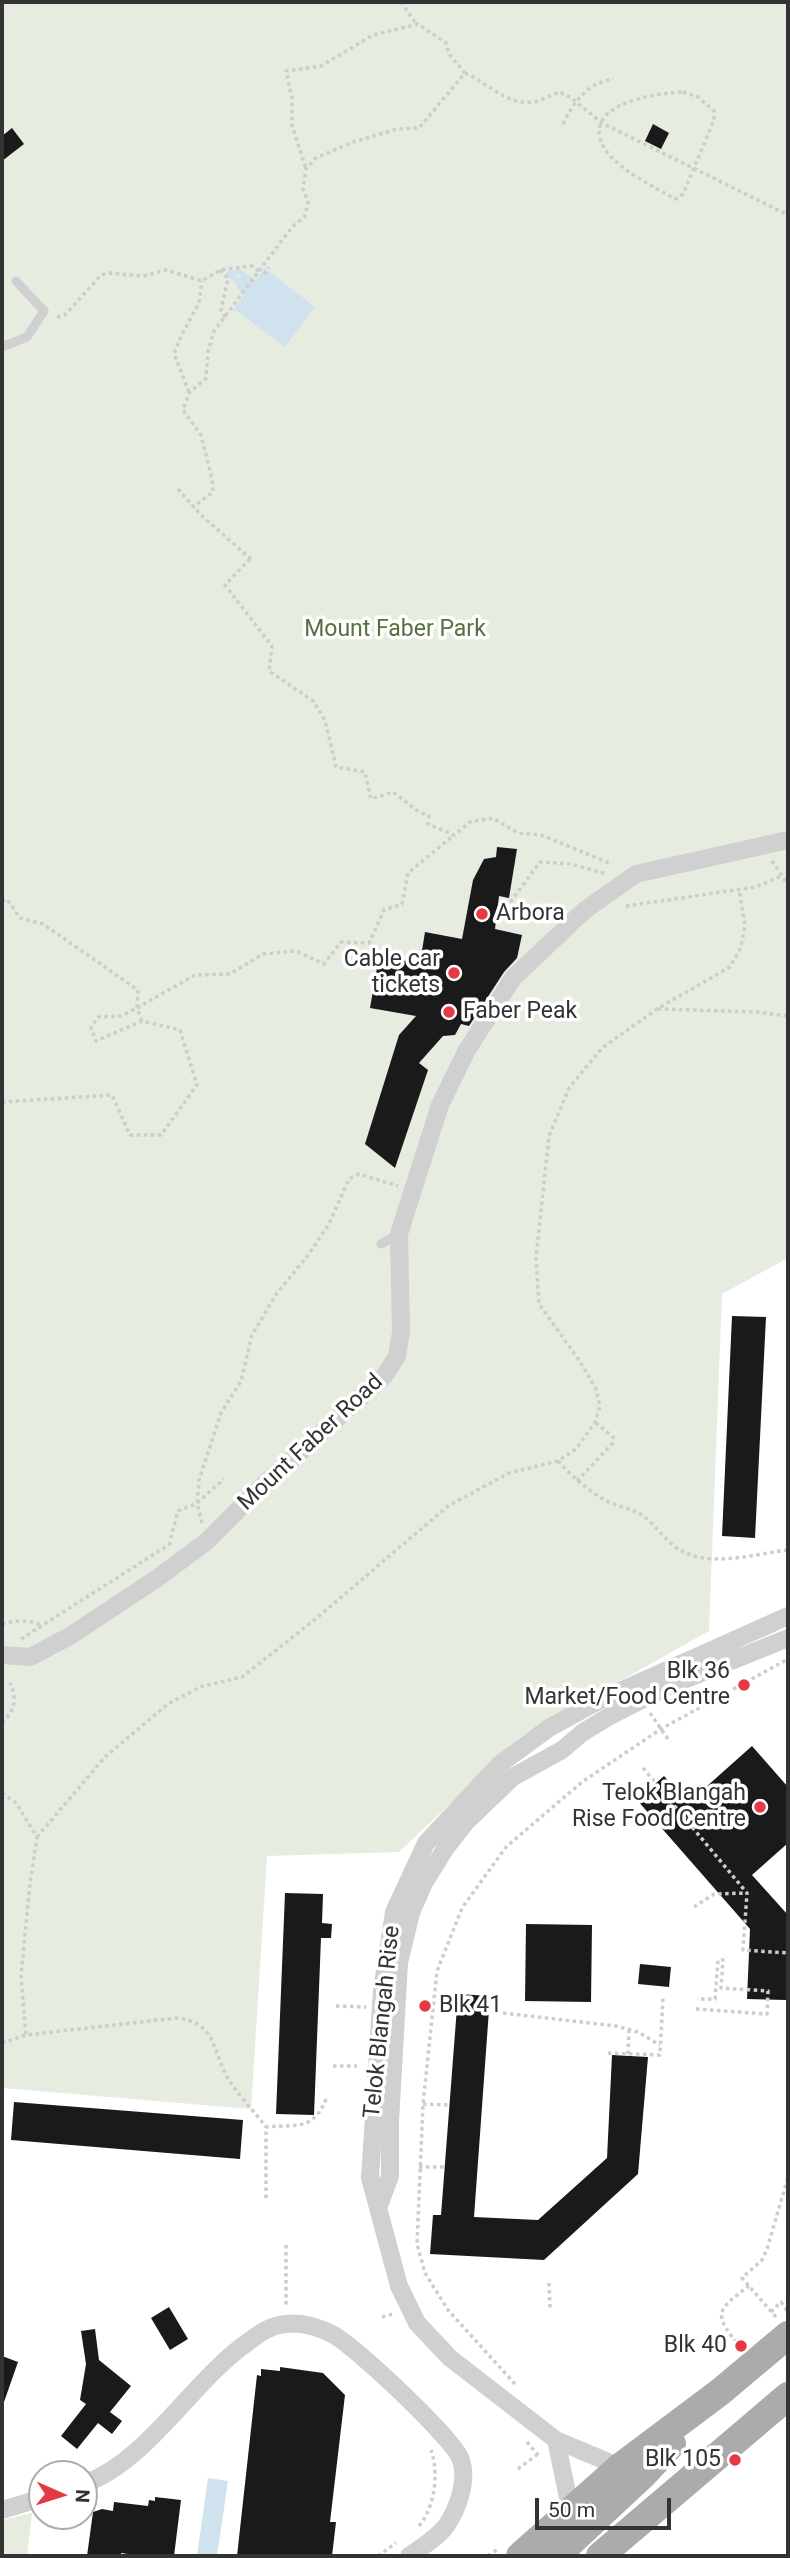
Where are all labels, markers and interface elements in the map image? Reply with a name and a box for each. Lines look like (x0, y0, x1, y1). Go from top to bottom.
park label: Mount Faber Park (304, 616, 486, 644)
place label: Arbora (496, 900, 565, 928)
marker: Arbora (474, 906, 490, 922)
place label: Cable car tickets (344, 946, 440, 1000)
marker: Cable car tickets (446, 965, 462, 981)
place label: Faber Peak (463, 998, 577, 1026)
marker: Faber Peak (441, 1004, 457, 1020)
street label: Mount Faber Road (233, 1369, 389, 1517)
place label: Blk 36 Market/Food Centre (524, 1658, 730, 1712)
marker: Blk 36 Market/Food Centre (736, 1677, 752, 1693)
place label: Telok Blangah Rise Food Centre (572, 1780, 746, 1834)
marker: Telok Blangah Rise Food Centre (752, 1799, 768, 1815)
street label: Telok Blangah Rise (359, 1924, 407, 2120)
place label: Blk 41 (439, 1992, 502, 2020)
marker: Blk 41 (417, 1998, 433, 2014)
place label: Blk 40 (664, 2332, 727, 2360)
marker: Blk 40 (733, 2338, 749, 2354)
place label: Blk 105 (645, 2446, 721, 2474)
marker: Blk 105 (727, 2452, 743, 2468)
north arrow (28, 2460, 98, 2530)
scale bar (538, 2484, 674, 2528)
text: N (71, 2489, 94, 2503)
text: 50 m (548, 2498, 595, 2522)

